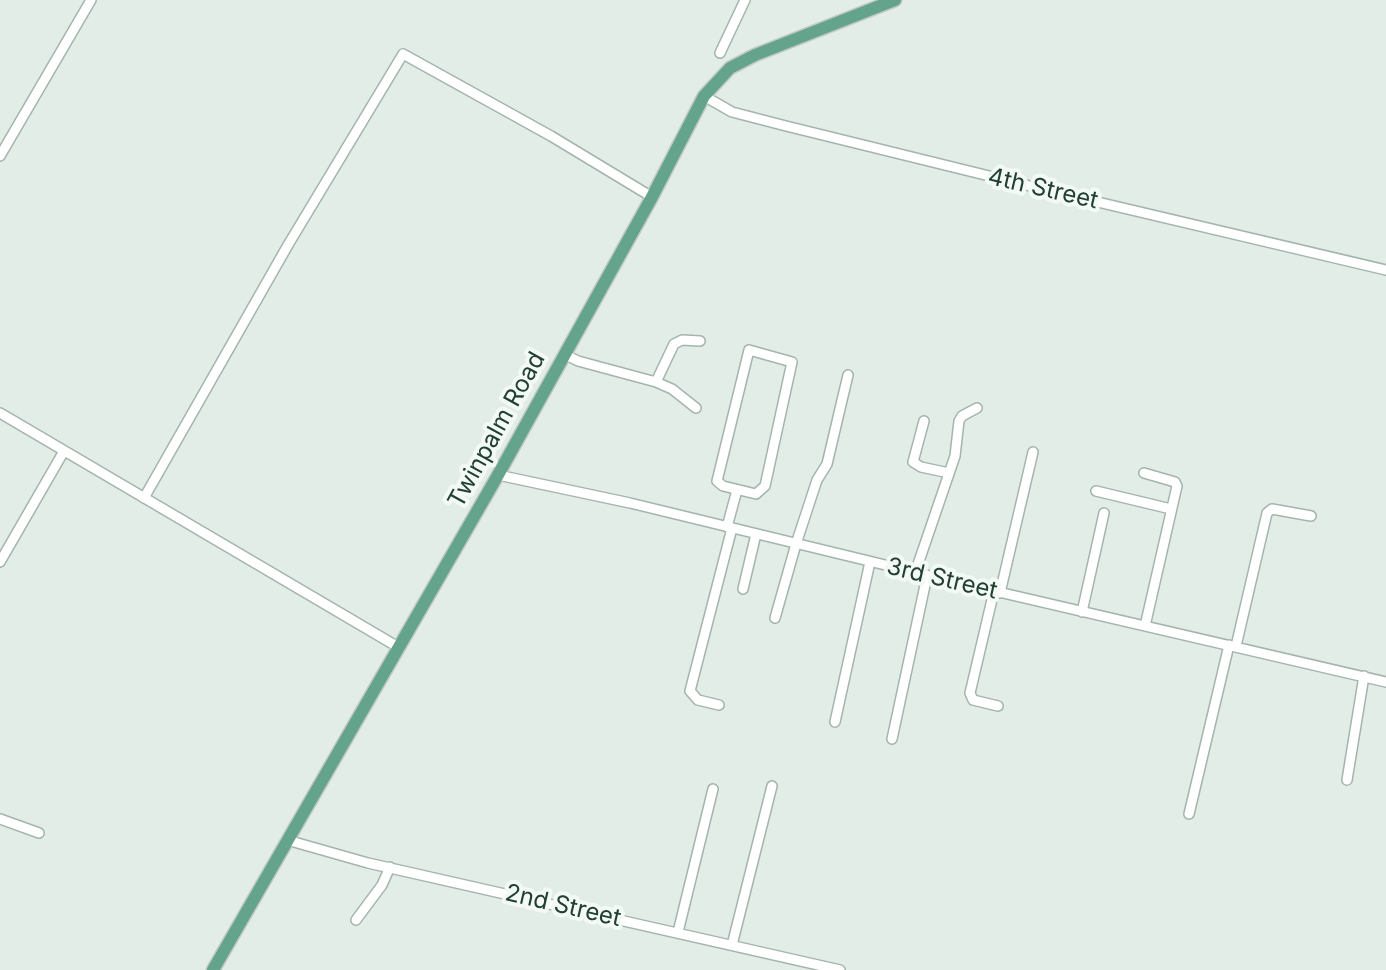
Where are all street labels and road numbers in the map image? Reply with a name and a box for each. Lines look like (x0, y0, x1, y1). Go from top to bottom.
street label: 4th Street (985, 162, 1101, 216)
street label: Twinpalm Road (442, 347, 552, 513)
street label: 3rd Street (884, 552, 1000, 606)
street label: 2nd Street (502, 879, 624, 933)

